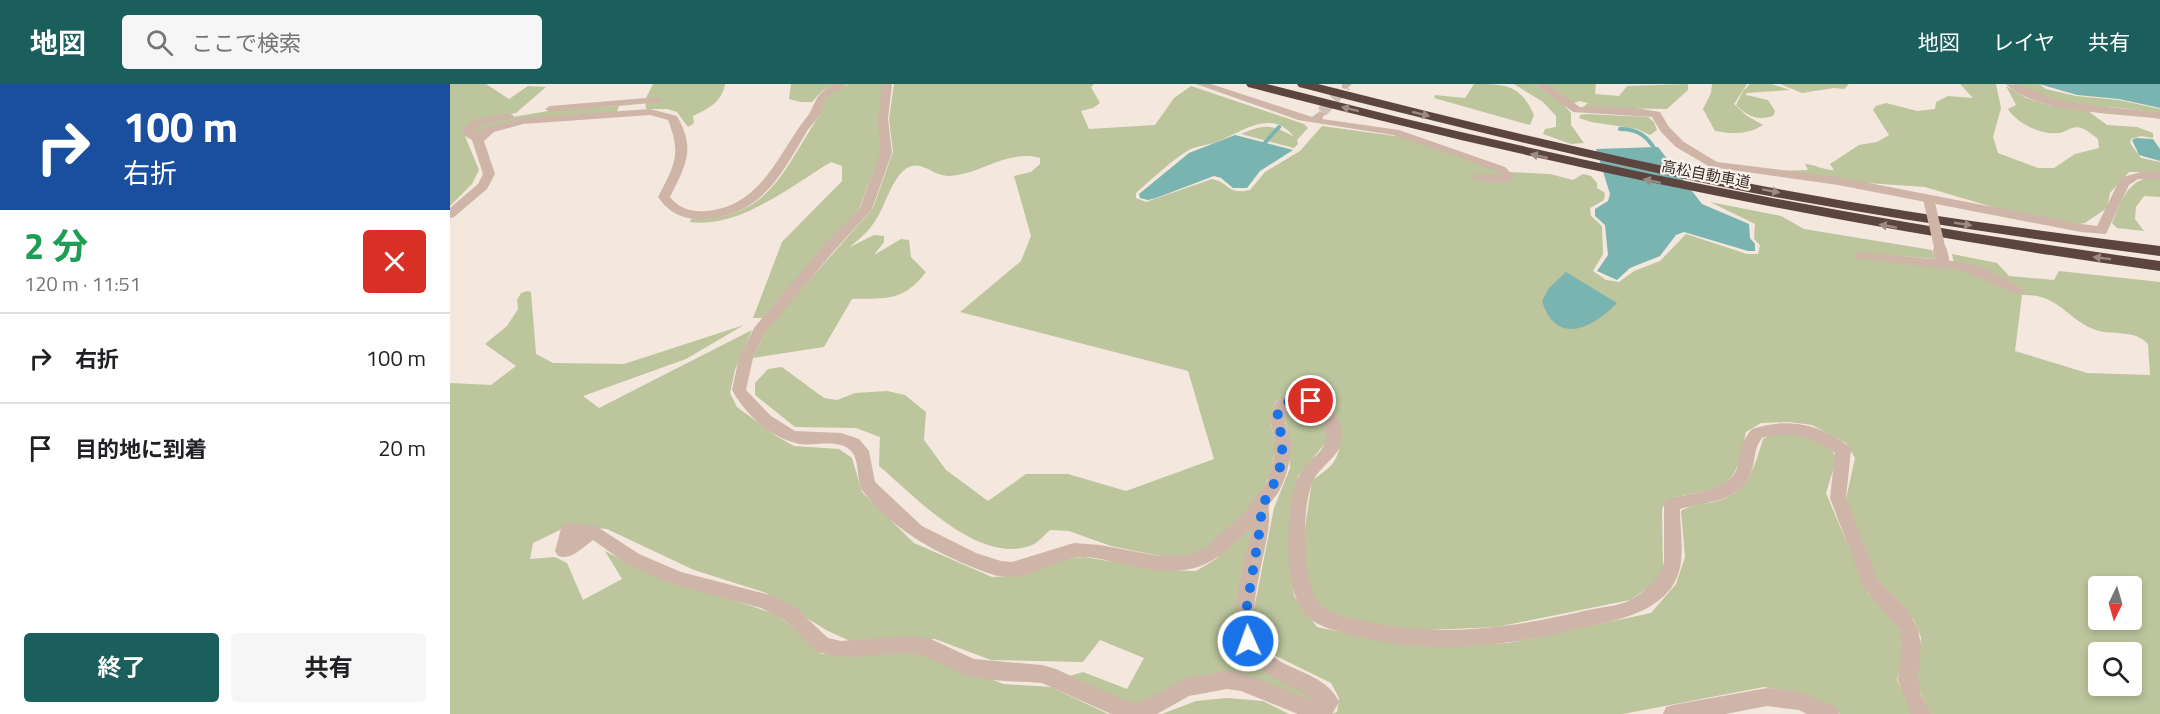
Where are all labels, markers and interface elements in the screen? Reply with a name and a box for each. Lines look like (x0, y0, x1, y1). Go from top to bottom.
search box (122, 15, 542, 69)
text: 地図 (30, 21, 86, 64)
icon: search (143, 26, 176, 59)
text: ここで検索 (191, 26, 301, 60)
text: 地図 (1918, 26, 1960, 58)
text: レイヤ (1993, 26, 2055, 58)
text: 共有 (2088, 26, 2130, 58)
text: 100 m (123, 94, 238, 158)
one-way arrow (1341, 104, 1359, 114)
icon: right (24, 108, 102, 186)
one-way arrow (1412, 109, 1430, 119)
one-way arrow (1529, 151, 1548, 160)
text: 右折 (123, 152, 177, 193)
street label: 高松自動車道 (1660, 154, 1752, 194)
one-way arrow (1642, 176, 1661, 185)
one-way arrow (1762, 187, 1781, 196)
text: 2 分 (24, 218, 88, 273)
one-way arrow (1954, 220, 1973, 229)
one-way arrow (1879, 221, 1898, 230)
button: close (363, 230, 426, 293)
one-way arrow (2092, 254, 2111, 263)
text: 120 m · 11:51 (24, 268, 141, 299)
text: 100 m (366, 341, 426, 375)
icon: right (24, 342, 57, 375)
text: 右折 (75, 342, 119, 376)
pin (1285, 375, 1336, 426)
icon: arrive (1294, 384, 1327, 417)
text: 20 m (378, 431, 426, 465)
icon: arrive (24, 432, 57, 465)
text: 目的地に到着 (75, 432, 207, 466)
north arrow (2088, 576, 2142, 630)
map controls (2088, 576, 2142, 696)
position arrow (1216, 609, 1280, 673)
button: 終了 (24, 633, 219, 702)
button: 共有 (231, 633, 426, 702)
button: search (2088, 642, 2142, 696)

